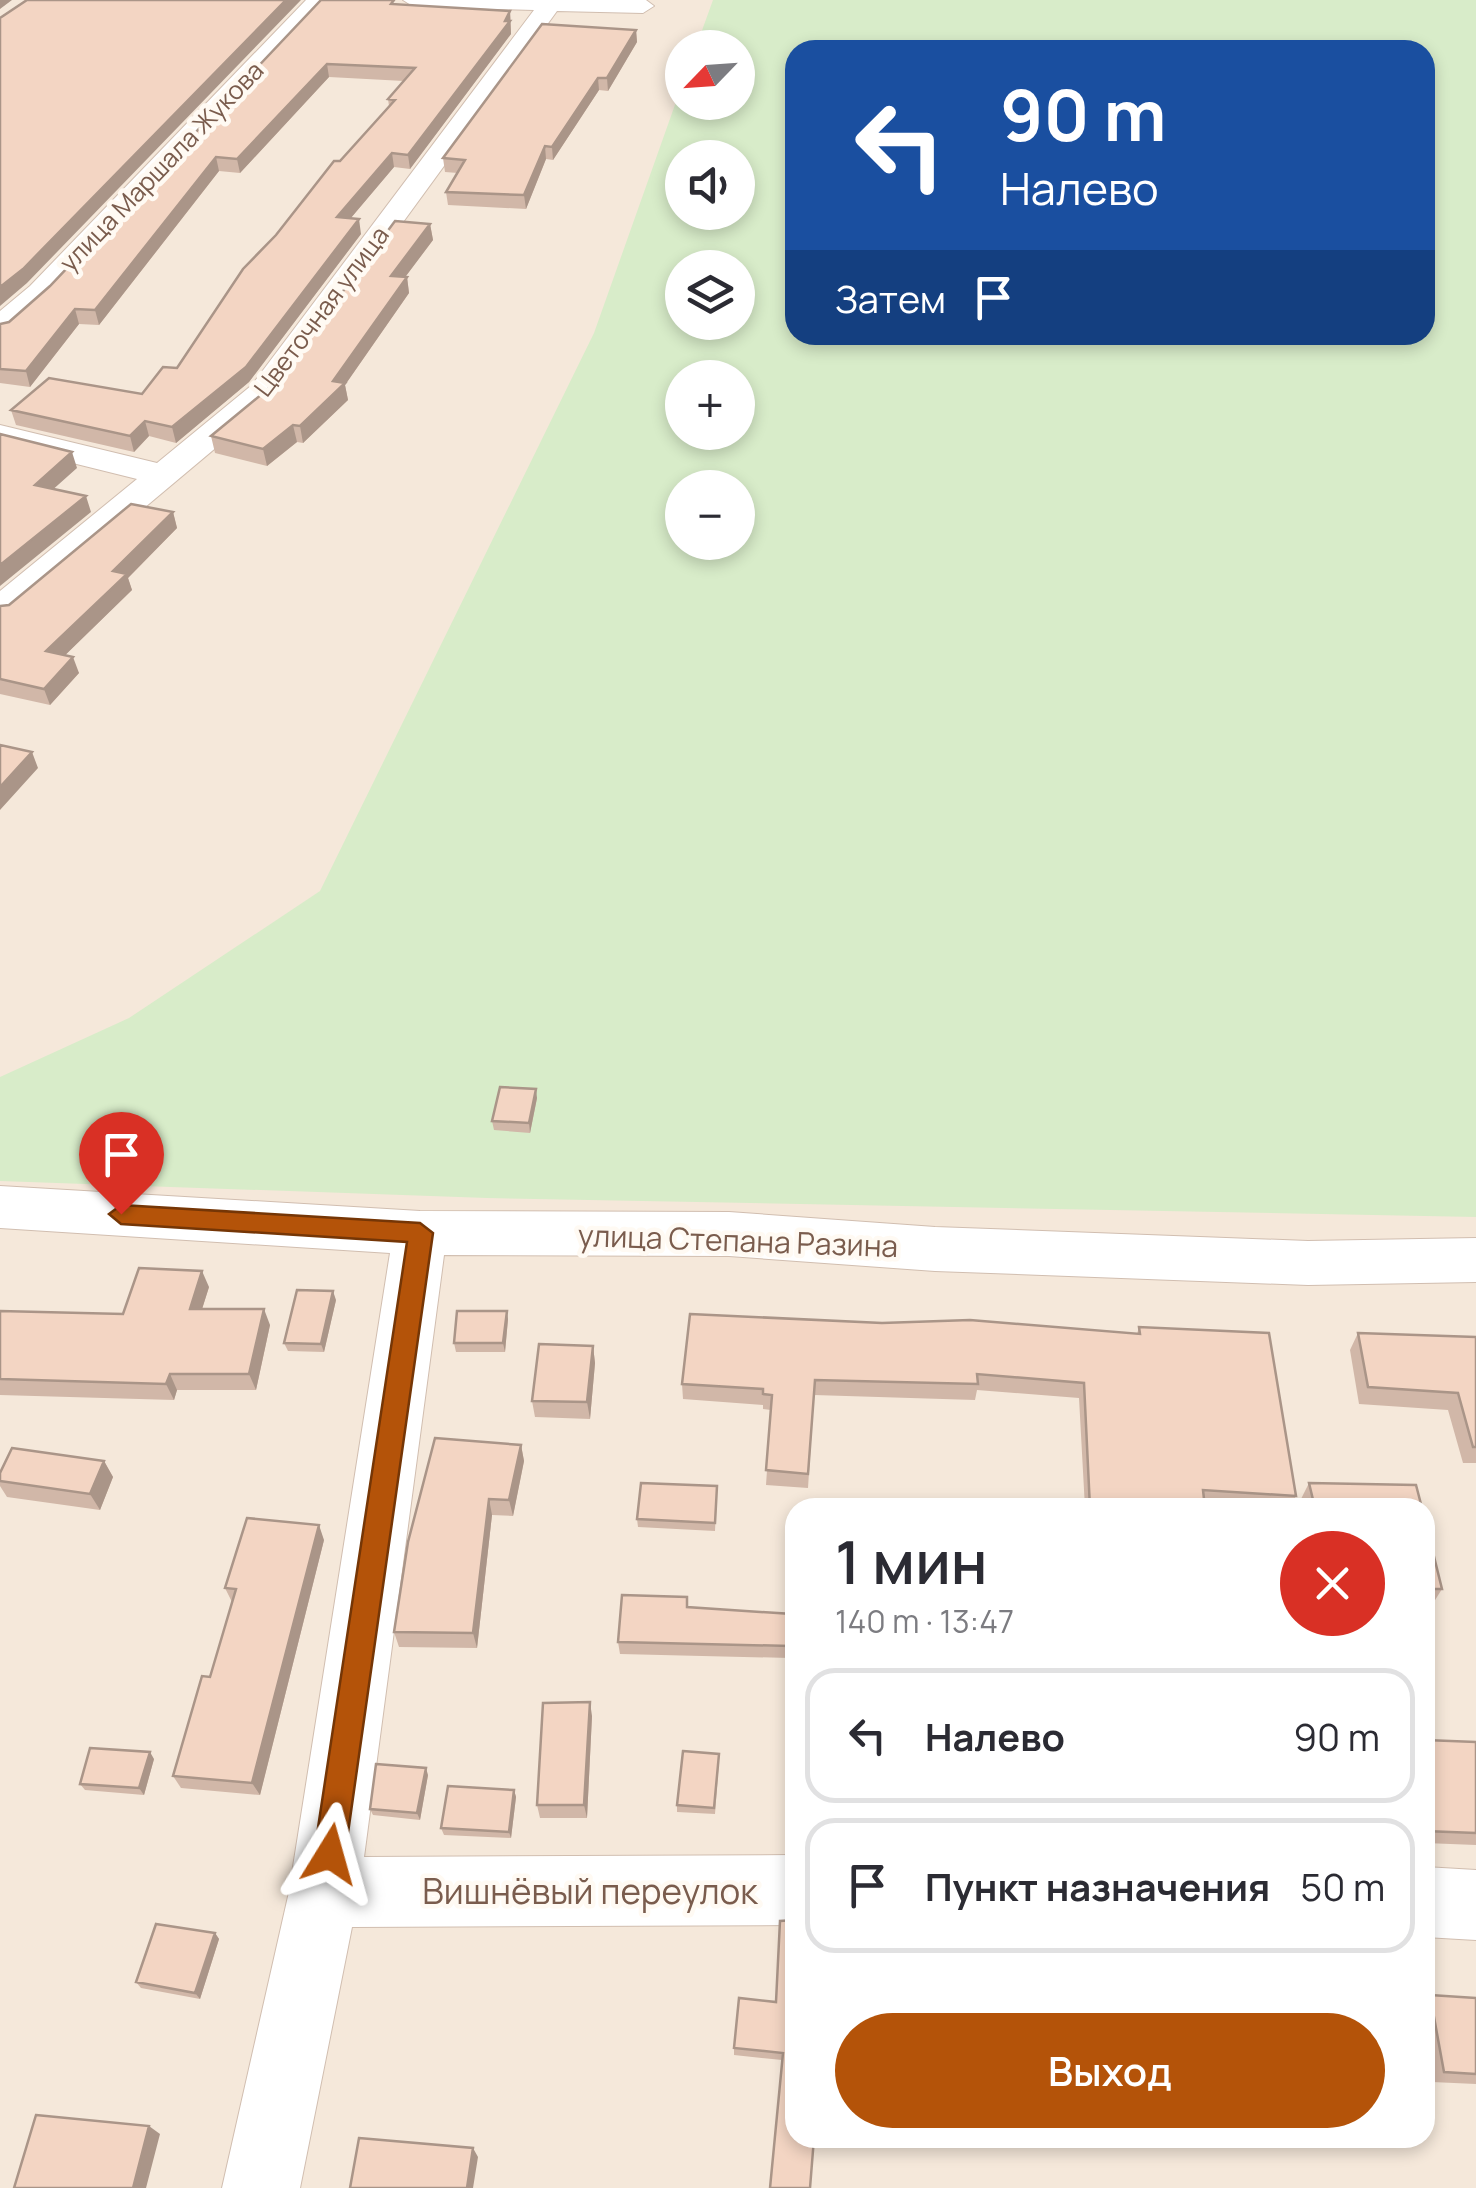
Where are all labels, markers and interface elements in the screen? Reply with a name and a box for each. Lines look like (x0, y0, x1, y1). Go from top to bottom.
north arrow (665, 30, 755, 120)
map controls (665, 30, 755, 560)
street label: улица Маршала Жукова (51, 53, 271, 279)
text: 90 m (1000, 66, 1167, 162)
icon: left (835, 80, 965, 210)
button: sound (665, 140, 755, 230)
text: Налево (1000, 157, 1159, 219)
street label: Цветочная улица (245, 219, 397, 403)
button: layers (665, 250, 755, 340)
icon: arrive (966, 270, 1021, 325)
text: Затем (835, 272, 946, 324)
button: + (665, 360, 755, 450)
button: − (665, 470, 755, 560)
pin (79, 1112, 164, 1215)
icon: arrive (94, 1127, 149, 1182)
street label: улица Степана Разина (577, 1214, 899, 1266)
text: 1 мин (835, 1520, 988, 1602)
button: close (1280, 1531, 1385, 1636)
text: 140 m · 13:47 (835, 1599, 1014, 1643)
icon: left (840, 1708, 895, 1763)
text: Налево (925, 1710, 1065, 1762)
text: 90 m (1293, 1710, 1380, 1762)
position arrow (278, 1802, 382, 1906)
icon: arrive (840, 1858, 895, 1913)
text: Пункт назначения (925, 1860, 1270, 1912)
text: 50 m (1300, 1860, 1385, 1912)
street label: Вишнёвый переулок (422, 1867, 759, 1915)
button: Выход (835, 2013, 1385, 2128)

